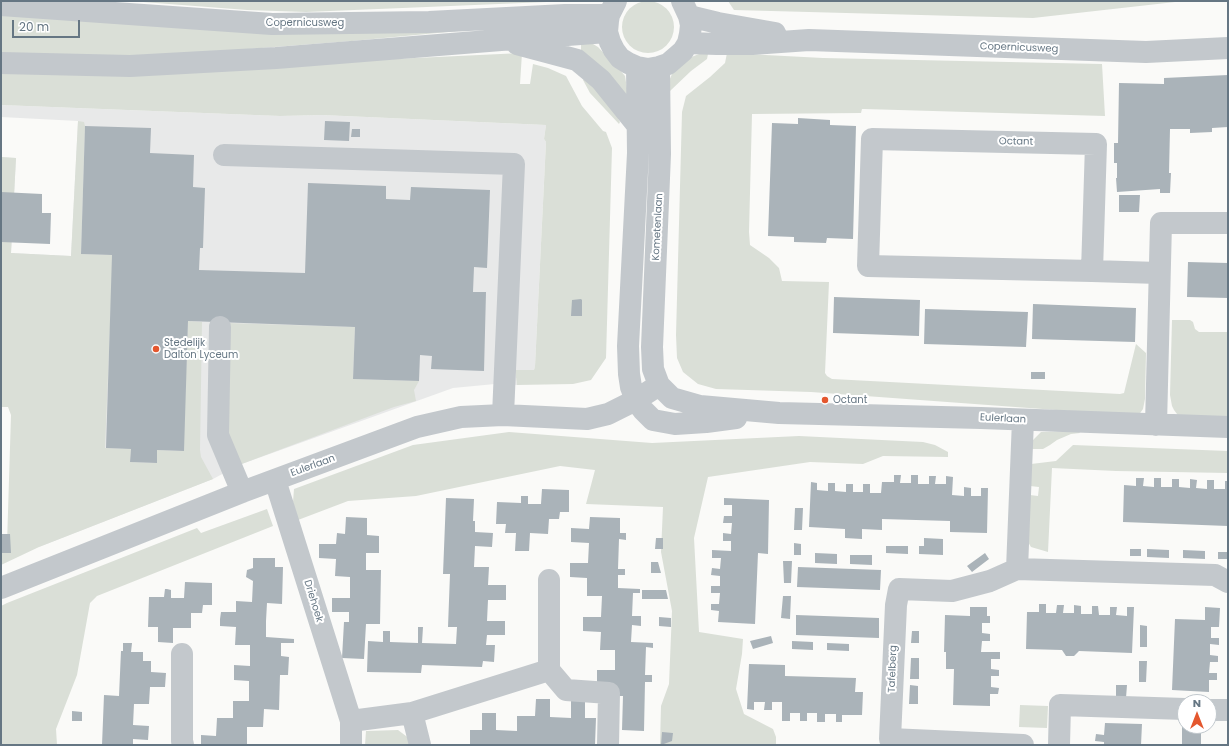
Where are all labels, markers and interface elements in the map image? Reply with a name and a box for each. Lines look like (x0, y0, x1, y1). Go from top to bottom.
scale bar (14, 12, 82, 38)
street label: Copernicusweg (266, 17, 344, 29)
text: 20 m (19, 18, 49, 35)
street label: Copernicusweg (980, 41, 1058, 55)
street label: Octant (999, 136, 1033, 148)
street label: Kometenlaan (650, 193, 666, 261)
place label: Stedelijk Dalton Lyceum (164, 337, 238, 360)
marker: Stedelijk Dalton Lyceum (151, 344, 161, 354)
place label: Octant (833, 394, 867, 406)
marker: Octant (820, 395, 830, 405)
street label: Eulerlaan (980, 412, 1026, 426)
street label: Eulerlaan (289, 452, 337, 480)
street label: Driehoek (301, 578, 325, 624)
street label: Tafelberg (886, 645, 900, 693)
north arrow (1177, 694, 1217, 734)
text: N (1193, 695, 1201, 711)

